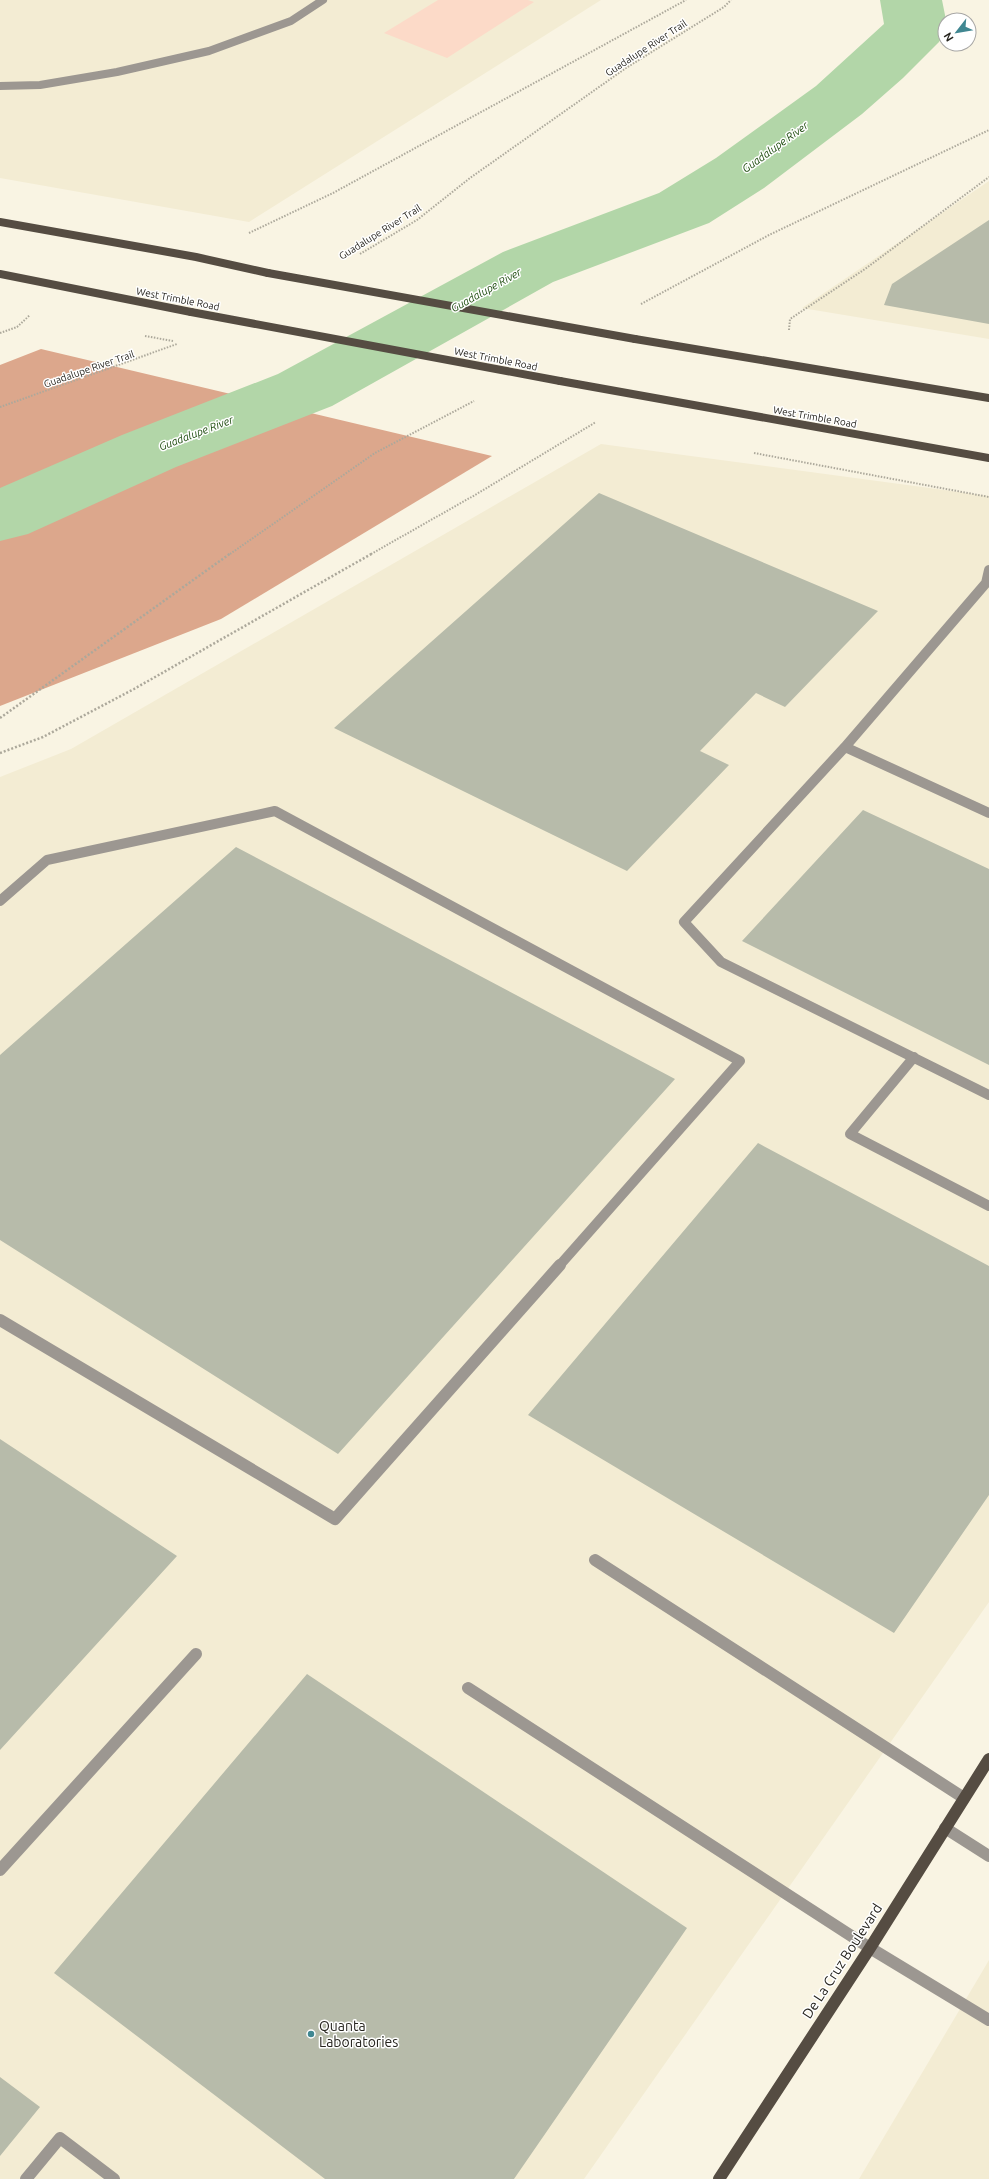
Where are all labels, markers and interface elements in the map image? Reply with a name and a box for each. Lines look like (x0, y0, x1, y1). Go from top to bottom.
north arrow (937, 12, 977, 52)
street label: Guadalupe River Trail (603, 17, 689, 78)
text: N (941, 31, 956, 44)
water label: Guadalupe River (740, 119, 811, 175)
street label: Guadalupe River Trail (337, 202, 423, 262)
water label: Guadalupe River (449, 265, 524, 314)
street label: West Trimble Road (135, 286, 221, 312)
street label: West Trimble Road (453, 346, 539, 372)
street label: Guadalupe River Trail (42, 348, 136, 390)
street label: West Trimble Road (772, 404, 858, 430)
water label: Guadalupe River (157, 413, 236, 453)
street label: De La Cruz Boulevard (799, 1901, 885, 2021)
place label: Quanta Laboratories (319, 2018, 398, 2050)
marker: Quanta Laboratories (306, 2029, 316, 2039)

